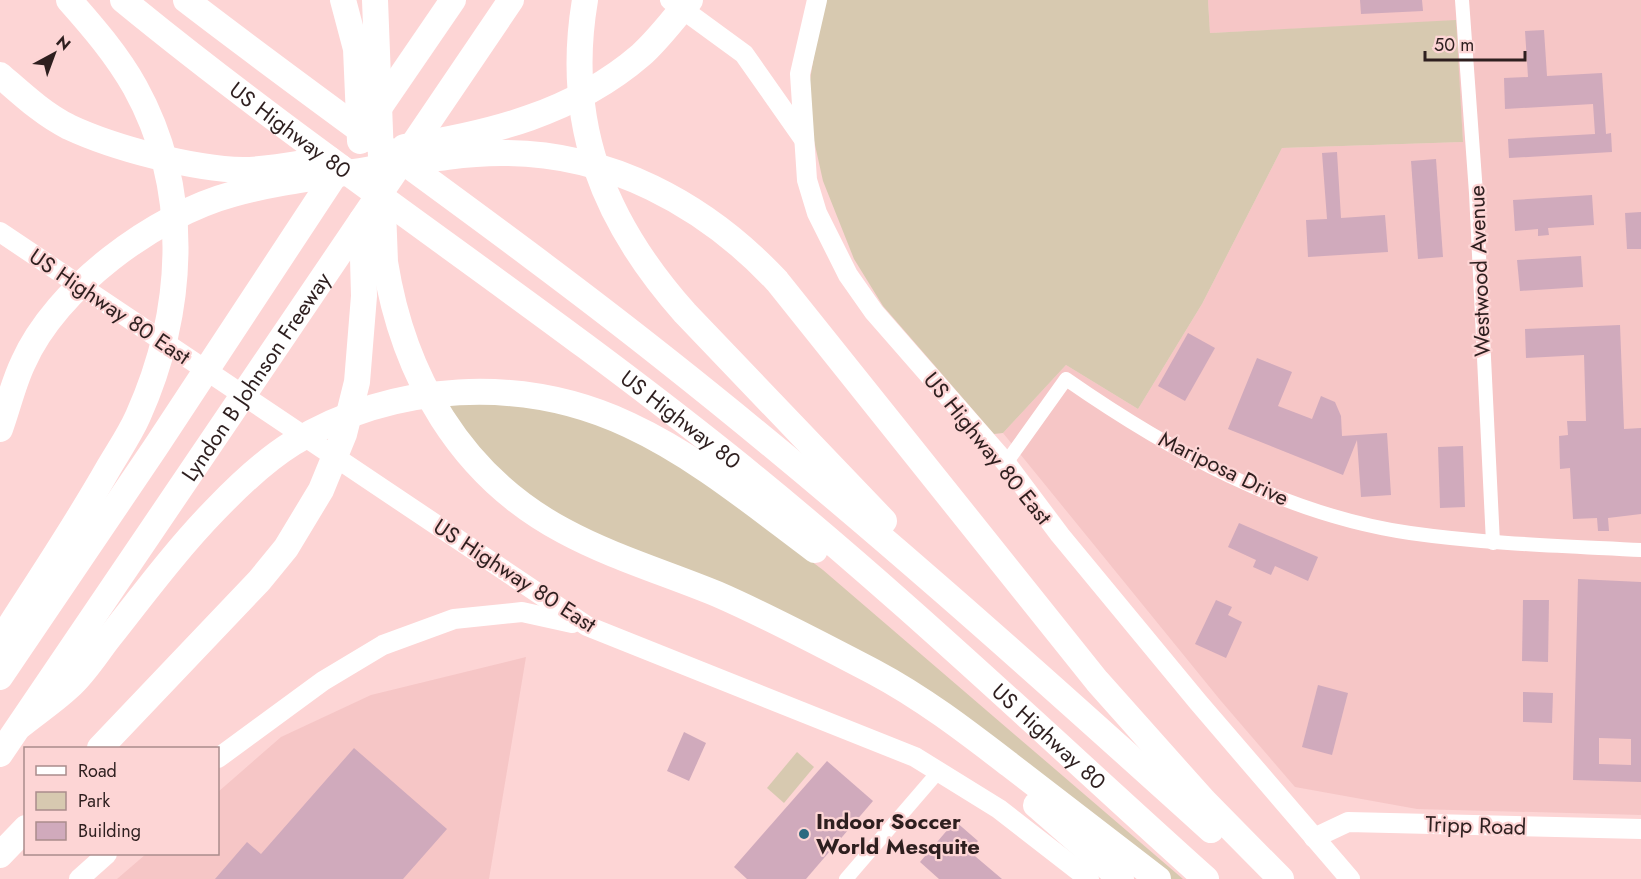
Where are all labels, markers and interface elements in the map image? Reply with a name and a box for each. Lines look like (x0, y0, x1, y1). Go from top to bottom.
north arrow (24, 24, 84, 84)
scale bar (1425, 24, 1526, 62)
text: N (51, 30, 76, 56)
text: 50 m (1434, 32, 1474, 58)
street label: US Highway 80 (223, 74, 358, 186)
street label: Westwood Avenue (1460, 185, 1498, 357)
street label: US Highway 80 East (23, 240, 198, 372)
street label: Lyndon B Johnson Freeway (173, 265, 338, 488)
street label: US Highway 80 (614, 362, 748, 476)
street label: US Highway 80 East (916, 365, 1060, 532)
street label: Mariposa Drive (1154, 423, 1294, 513)
street label: US Highway 80 East (427, 510, 603, 640)
street label: US Highway 80 (985, 676, 1113, 797)
legend (24, 747, 219, 855)
text: Road (78, 758, 117, 784)
text: Park (78, 788, 110, 814)
place label: Indoor Soccer World Mesquite (816, 805, 980, 862)
street label: Tripp Road (1425, 807, 1527, 843)
text: Building (78, 818, 141, 844)
marker: Indoor Soccer World Mesquite (797, 827, 811, 841)

